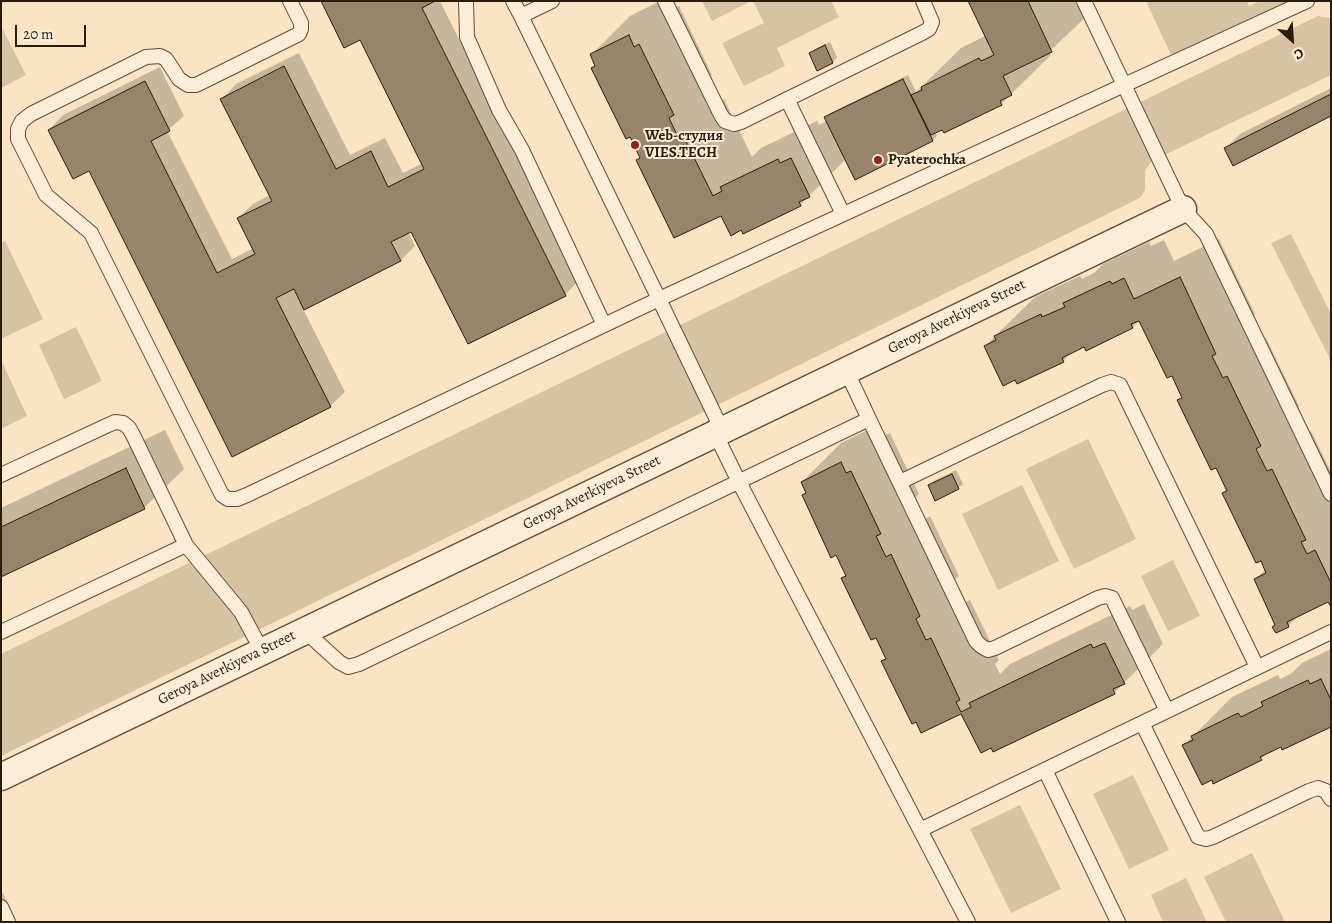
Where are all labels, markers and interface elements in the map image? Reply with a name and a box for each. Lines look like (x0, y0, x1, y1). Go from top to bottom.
scale bar (18, 15, 89, 47)
north arrow (1267, 15, 1317, 65)
text: 20 m (23, 24, 54, 44)
text: С (1291, 44, 1307, 64)
place label: Web-студия VIES.TECH (645, 127, 723, 162)
marker: Web-студия VIES.TECH (629, 139, 641, 151)
place label: Pyaterochka (888, 151, 966, 169)
marker: Pyaterochka (872, 154, 884, 166)
street label: Geroya Averkiyeva Street (885, 276, 1029, 358)
street label: Geroya Averkiyeva Street (520, 452, 664, 534)
street label: Geroya Averkiyeva Street (155, 627, 299, 709)

